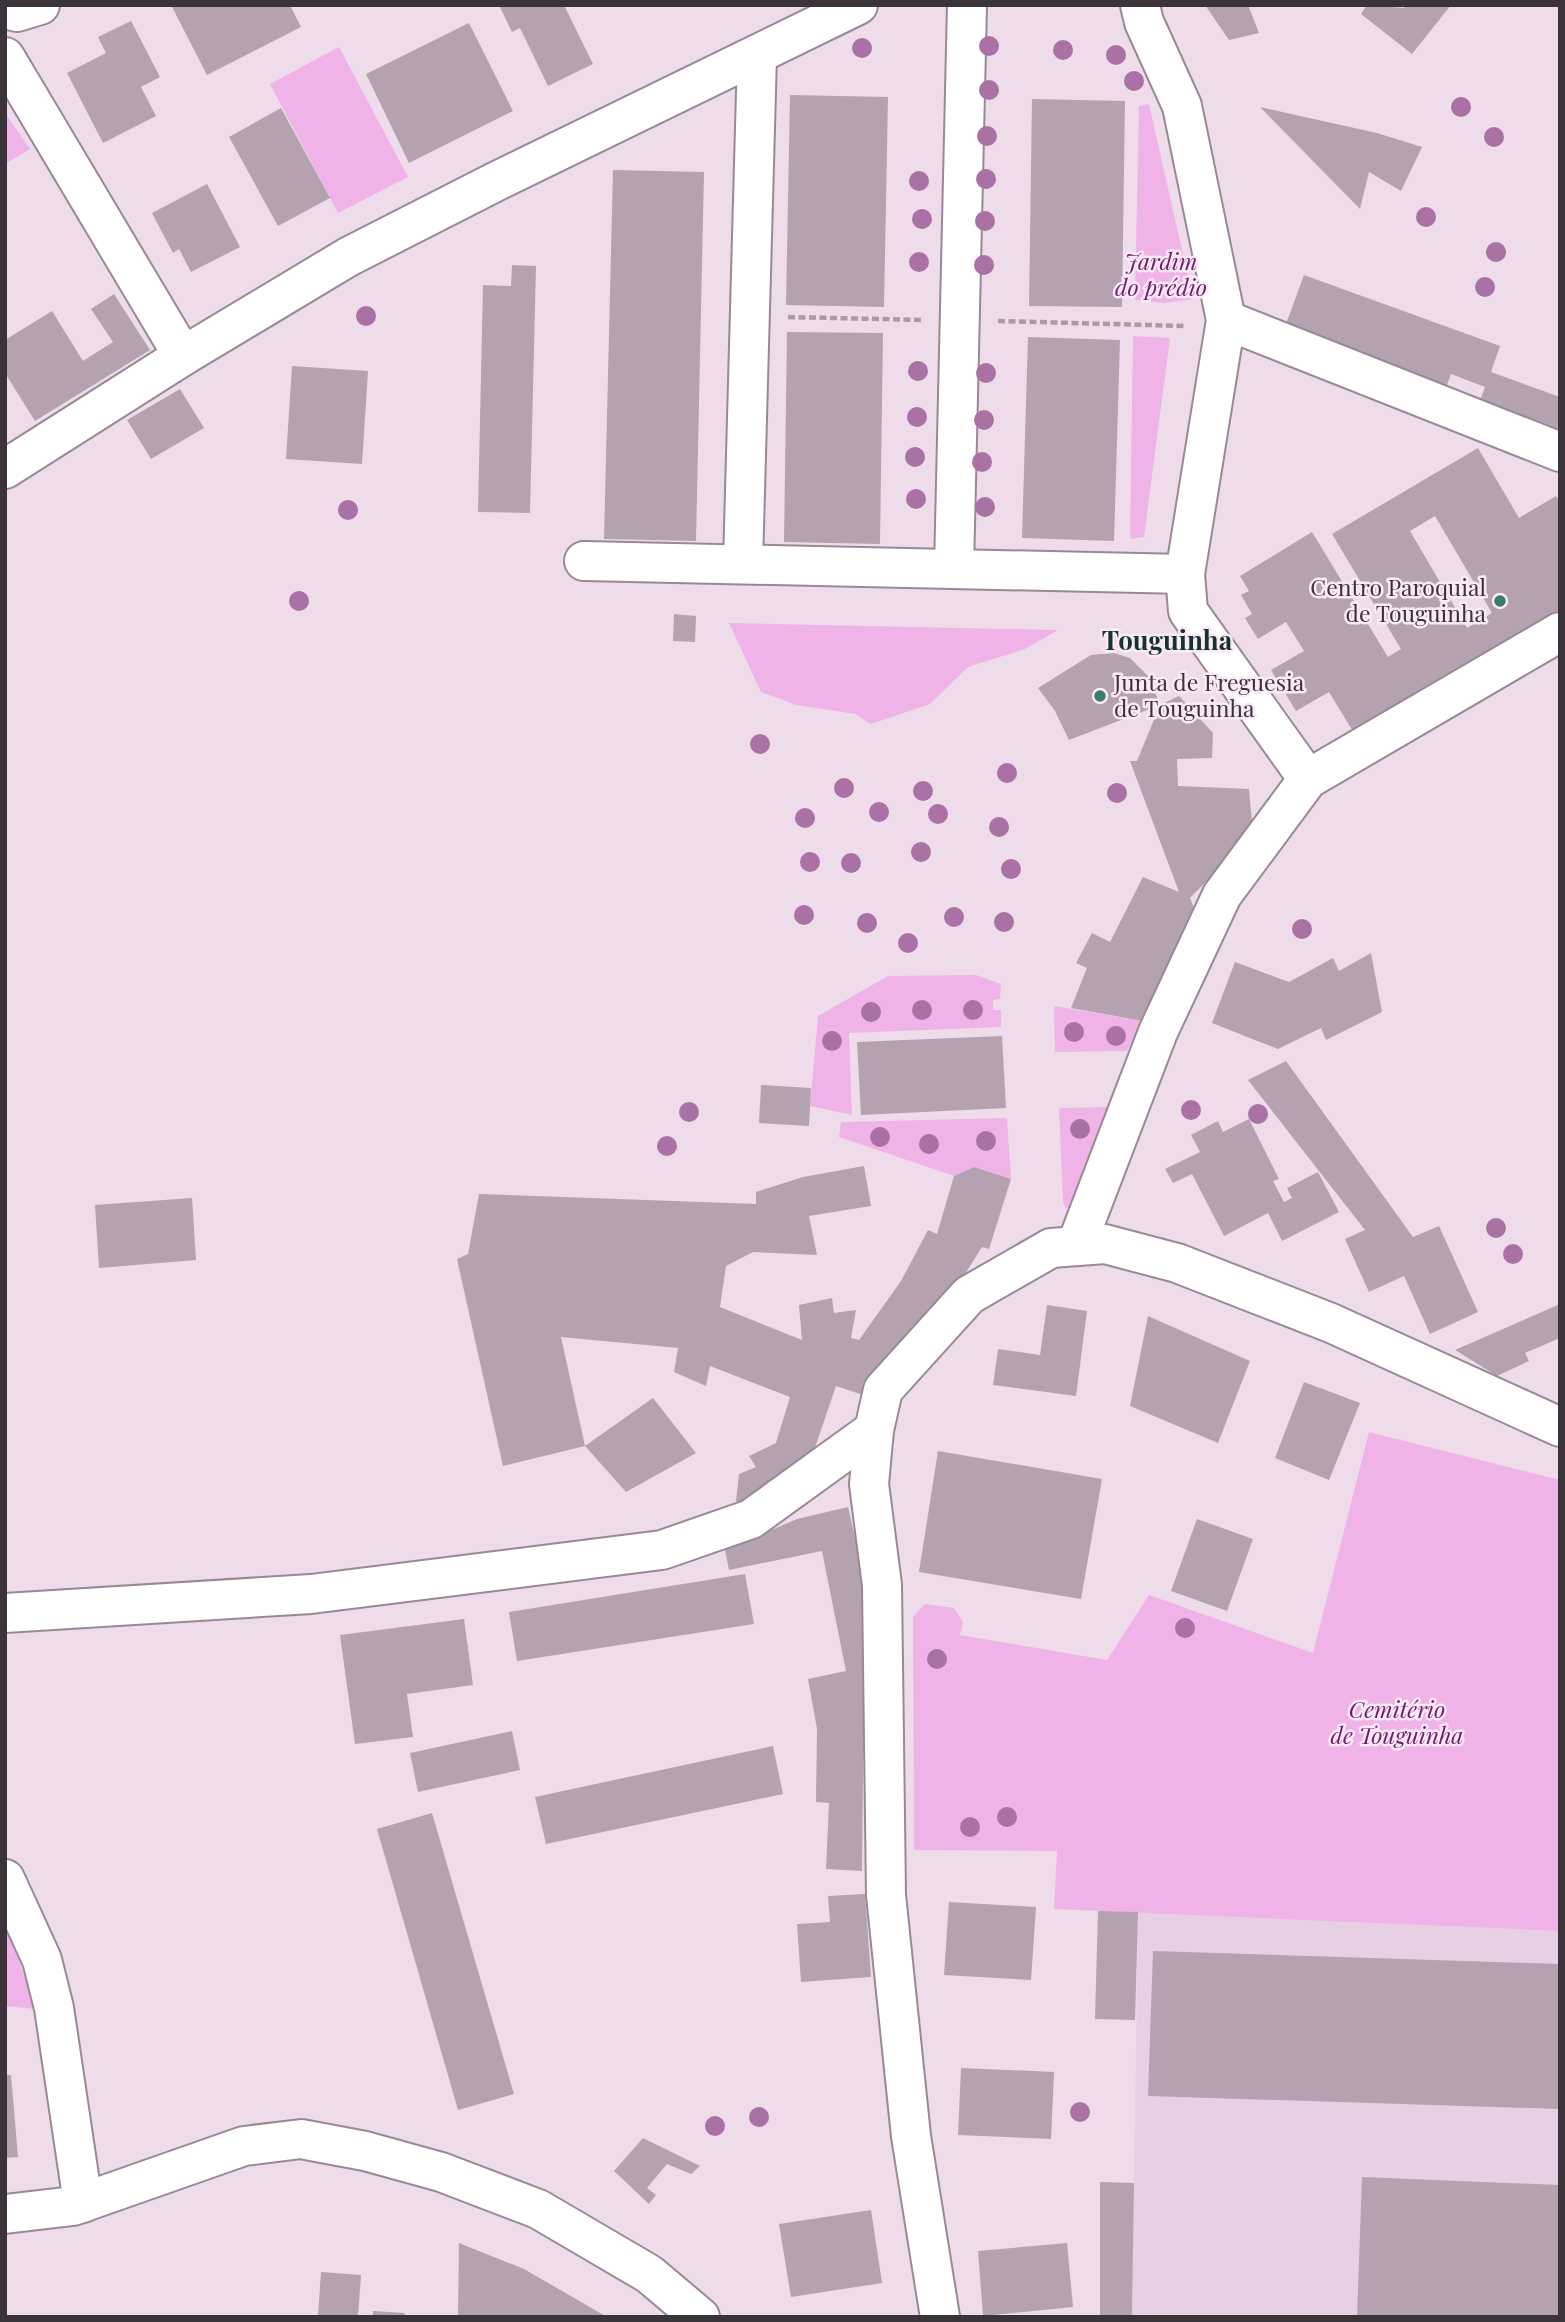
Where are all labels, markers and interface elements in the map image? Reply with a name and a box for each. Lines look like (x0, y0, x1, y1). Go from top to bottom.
park label: Jardim do prédio (1115, 245, 1207, 302)
place label: Centro Paroquial de Touguinha (1310, 571, 1487, 628)
marker: Centro Paroquial de Touguinha (1492, 593, 1508, 609)
district label: Touguinha (1102, 622, 1233, 657)
place label: Junta de Freguesia de Touguinha (1113, 666, 1305, 723)
marker: Junta de Freguesia de Touguinha (1092, 688, 1108, 704)
park label: Cemitério de Touguinha (1331, 1693, 1463, 1750)

